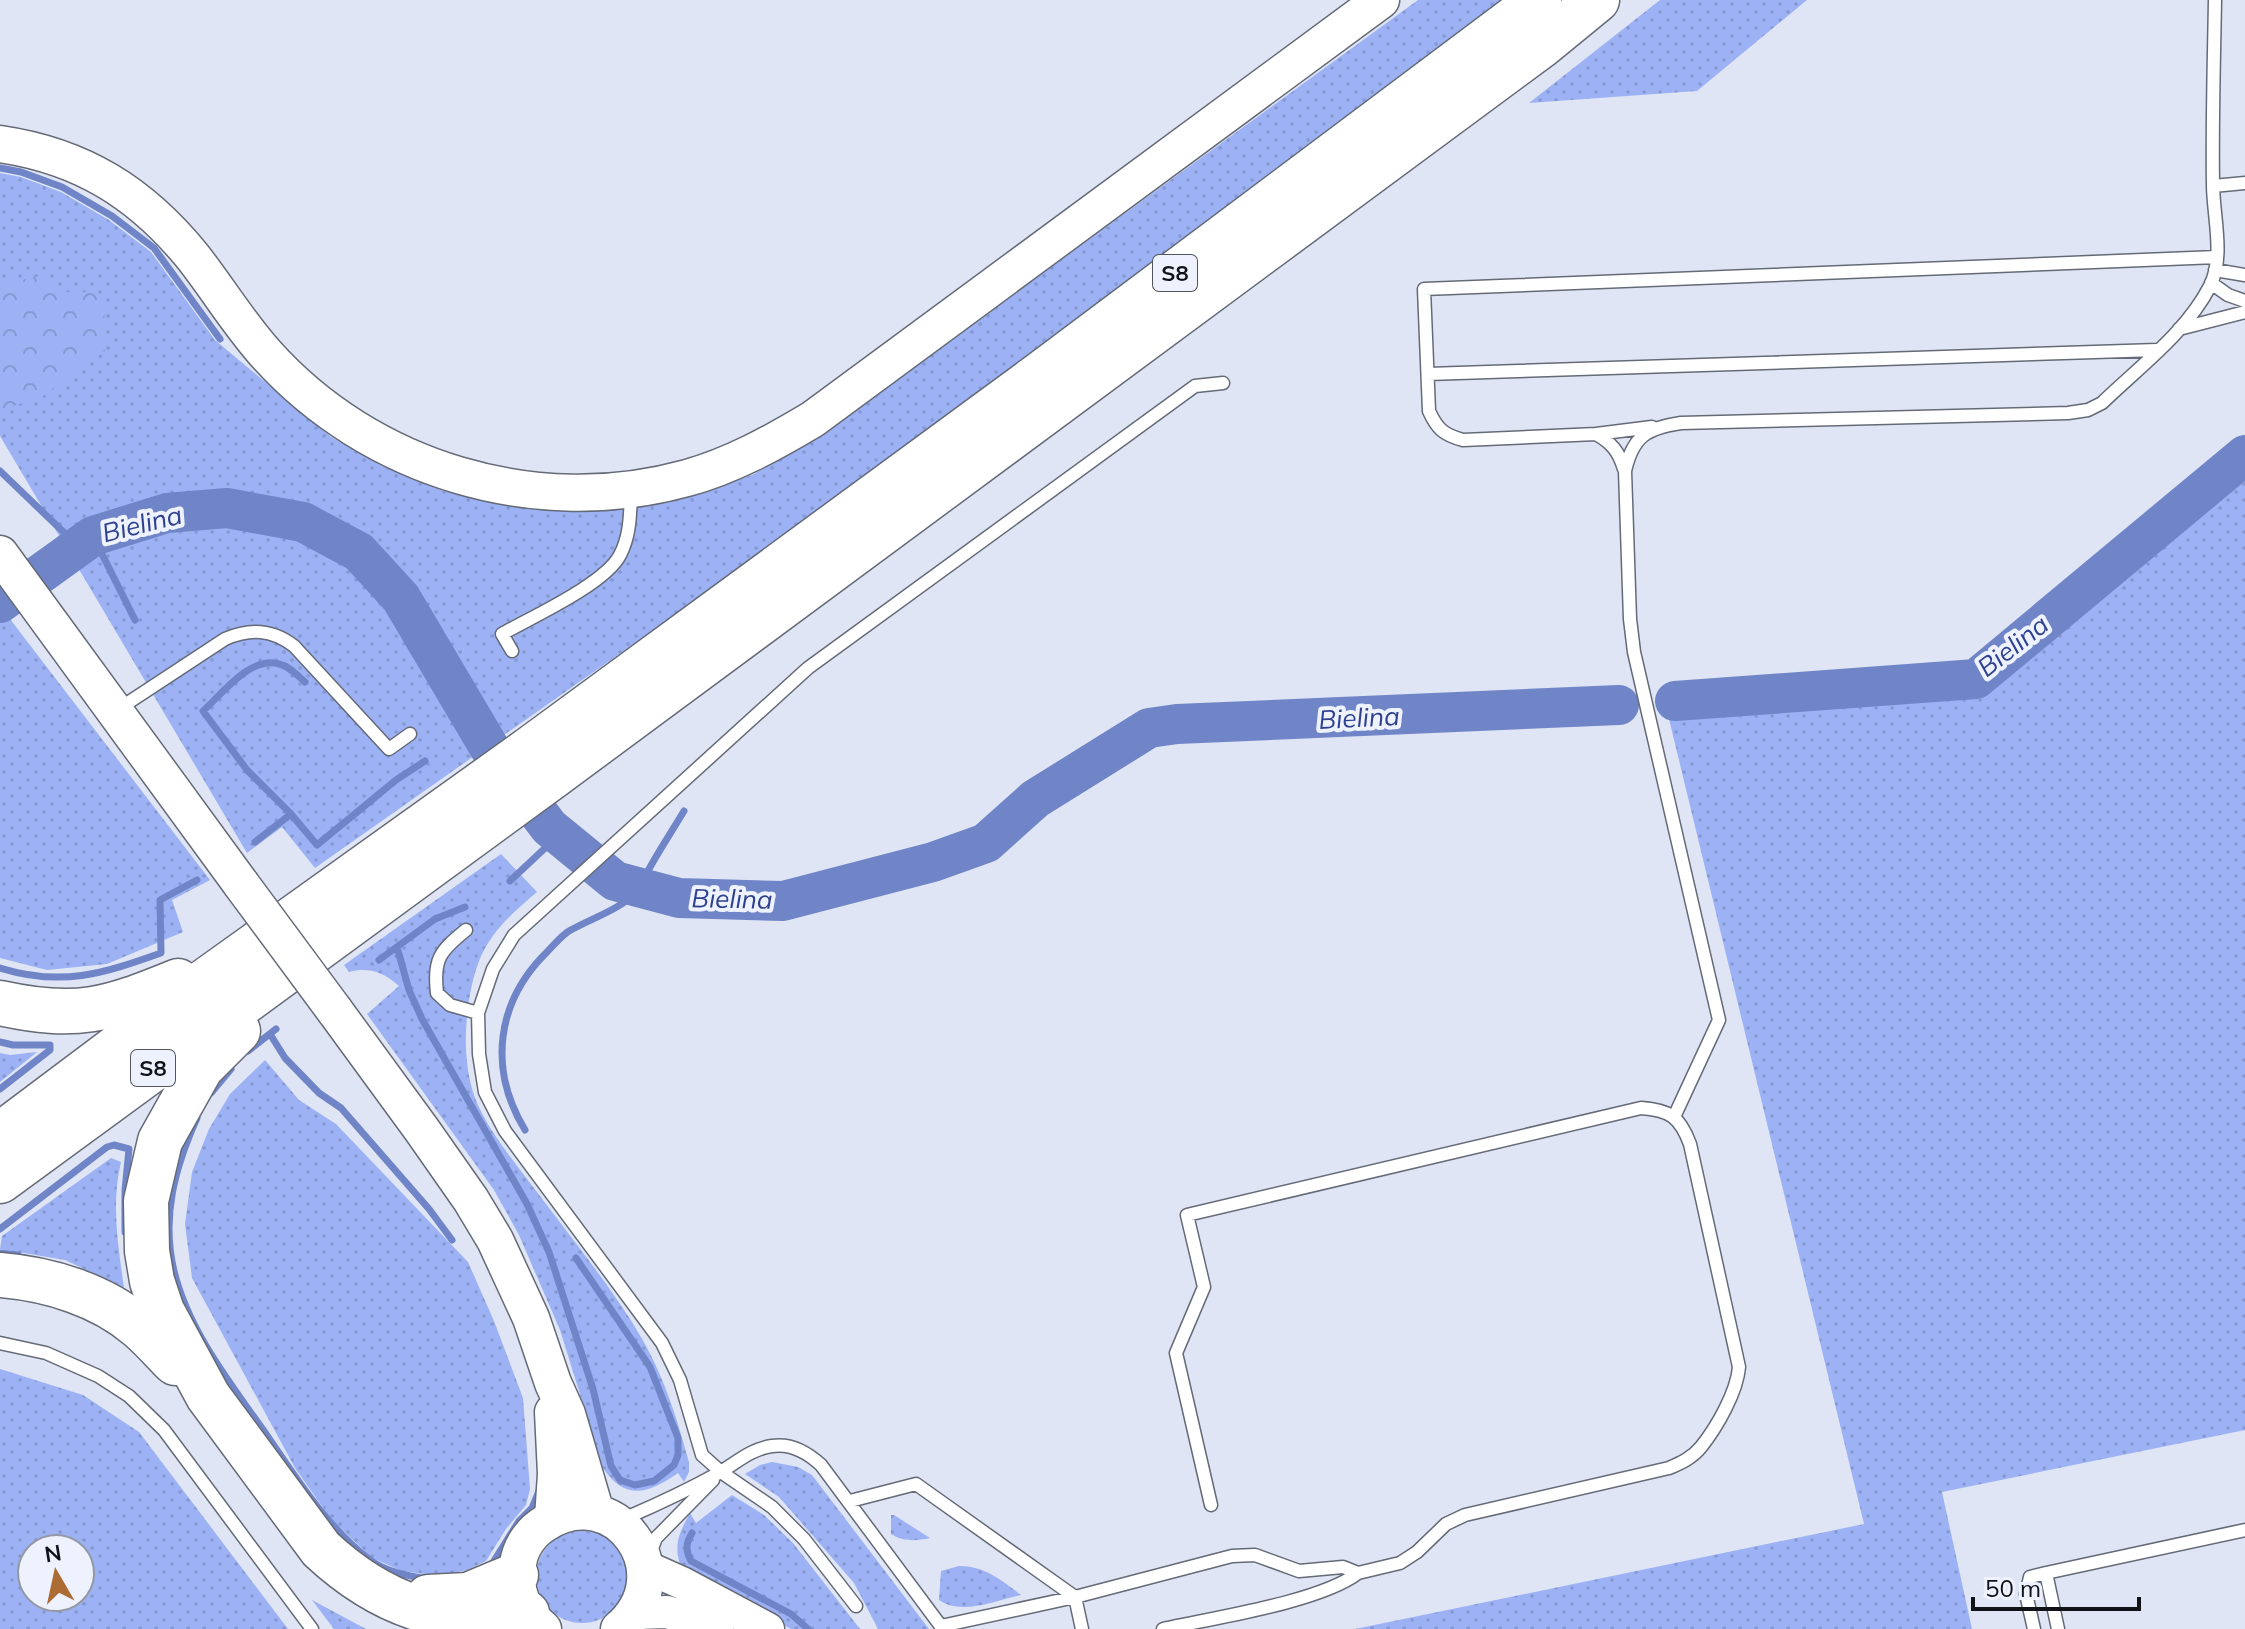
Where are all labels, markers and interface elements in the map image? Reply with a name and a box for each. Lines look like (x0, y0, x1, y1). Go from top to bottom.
road number: S8 (1153, 255, 1197, 291)
water label: Bielina (98, 498, 185, 549)
water label: Bielina (1971, 608, 2055, 684)
water label: Bielina (1318, 699, 1400, 736)
water label: Bielina (691, 881, 773, 916)
road number: S8 (131, 1050, 175, 1086)
north arrow (16, 1533, 96, 1613)
text: N (42, 1538, 63, 1568)
scale bar (1973, 1561, 2139, 1611)
text: 50 m (1985, 1573, 2041, 1603)

